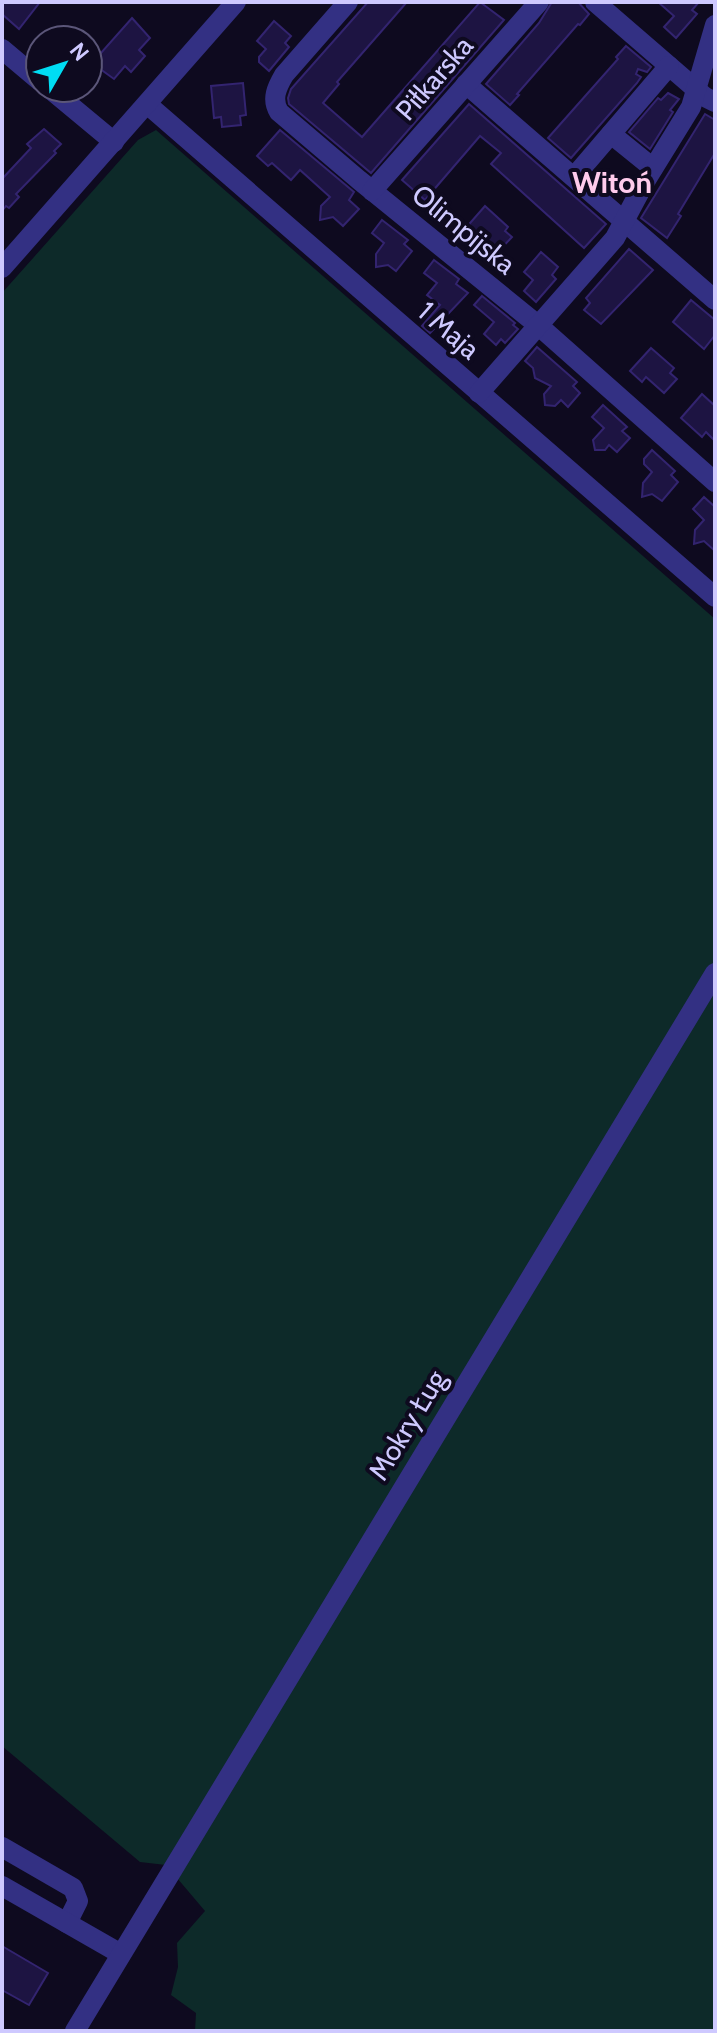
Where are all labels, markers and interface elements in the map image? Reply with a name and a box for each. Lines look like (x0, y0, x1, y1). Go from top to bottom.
north arrow (24, 24, 104, 104)
street label: Piłkarska (388, 28, 480, 127)
text: N (64, 37, 95, 66)
district label: Witoń (572, 164, 652, 201)
street label: Olimpijska (405, 177, 523, 281)
street label: 1 Maja (411, 294, 487, 366)
street label: Mokry Ług (361, 1363, 454, 1486)

